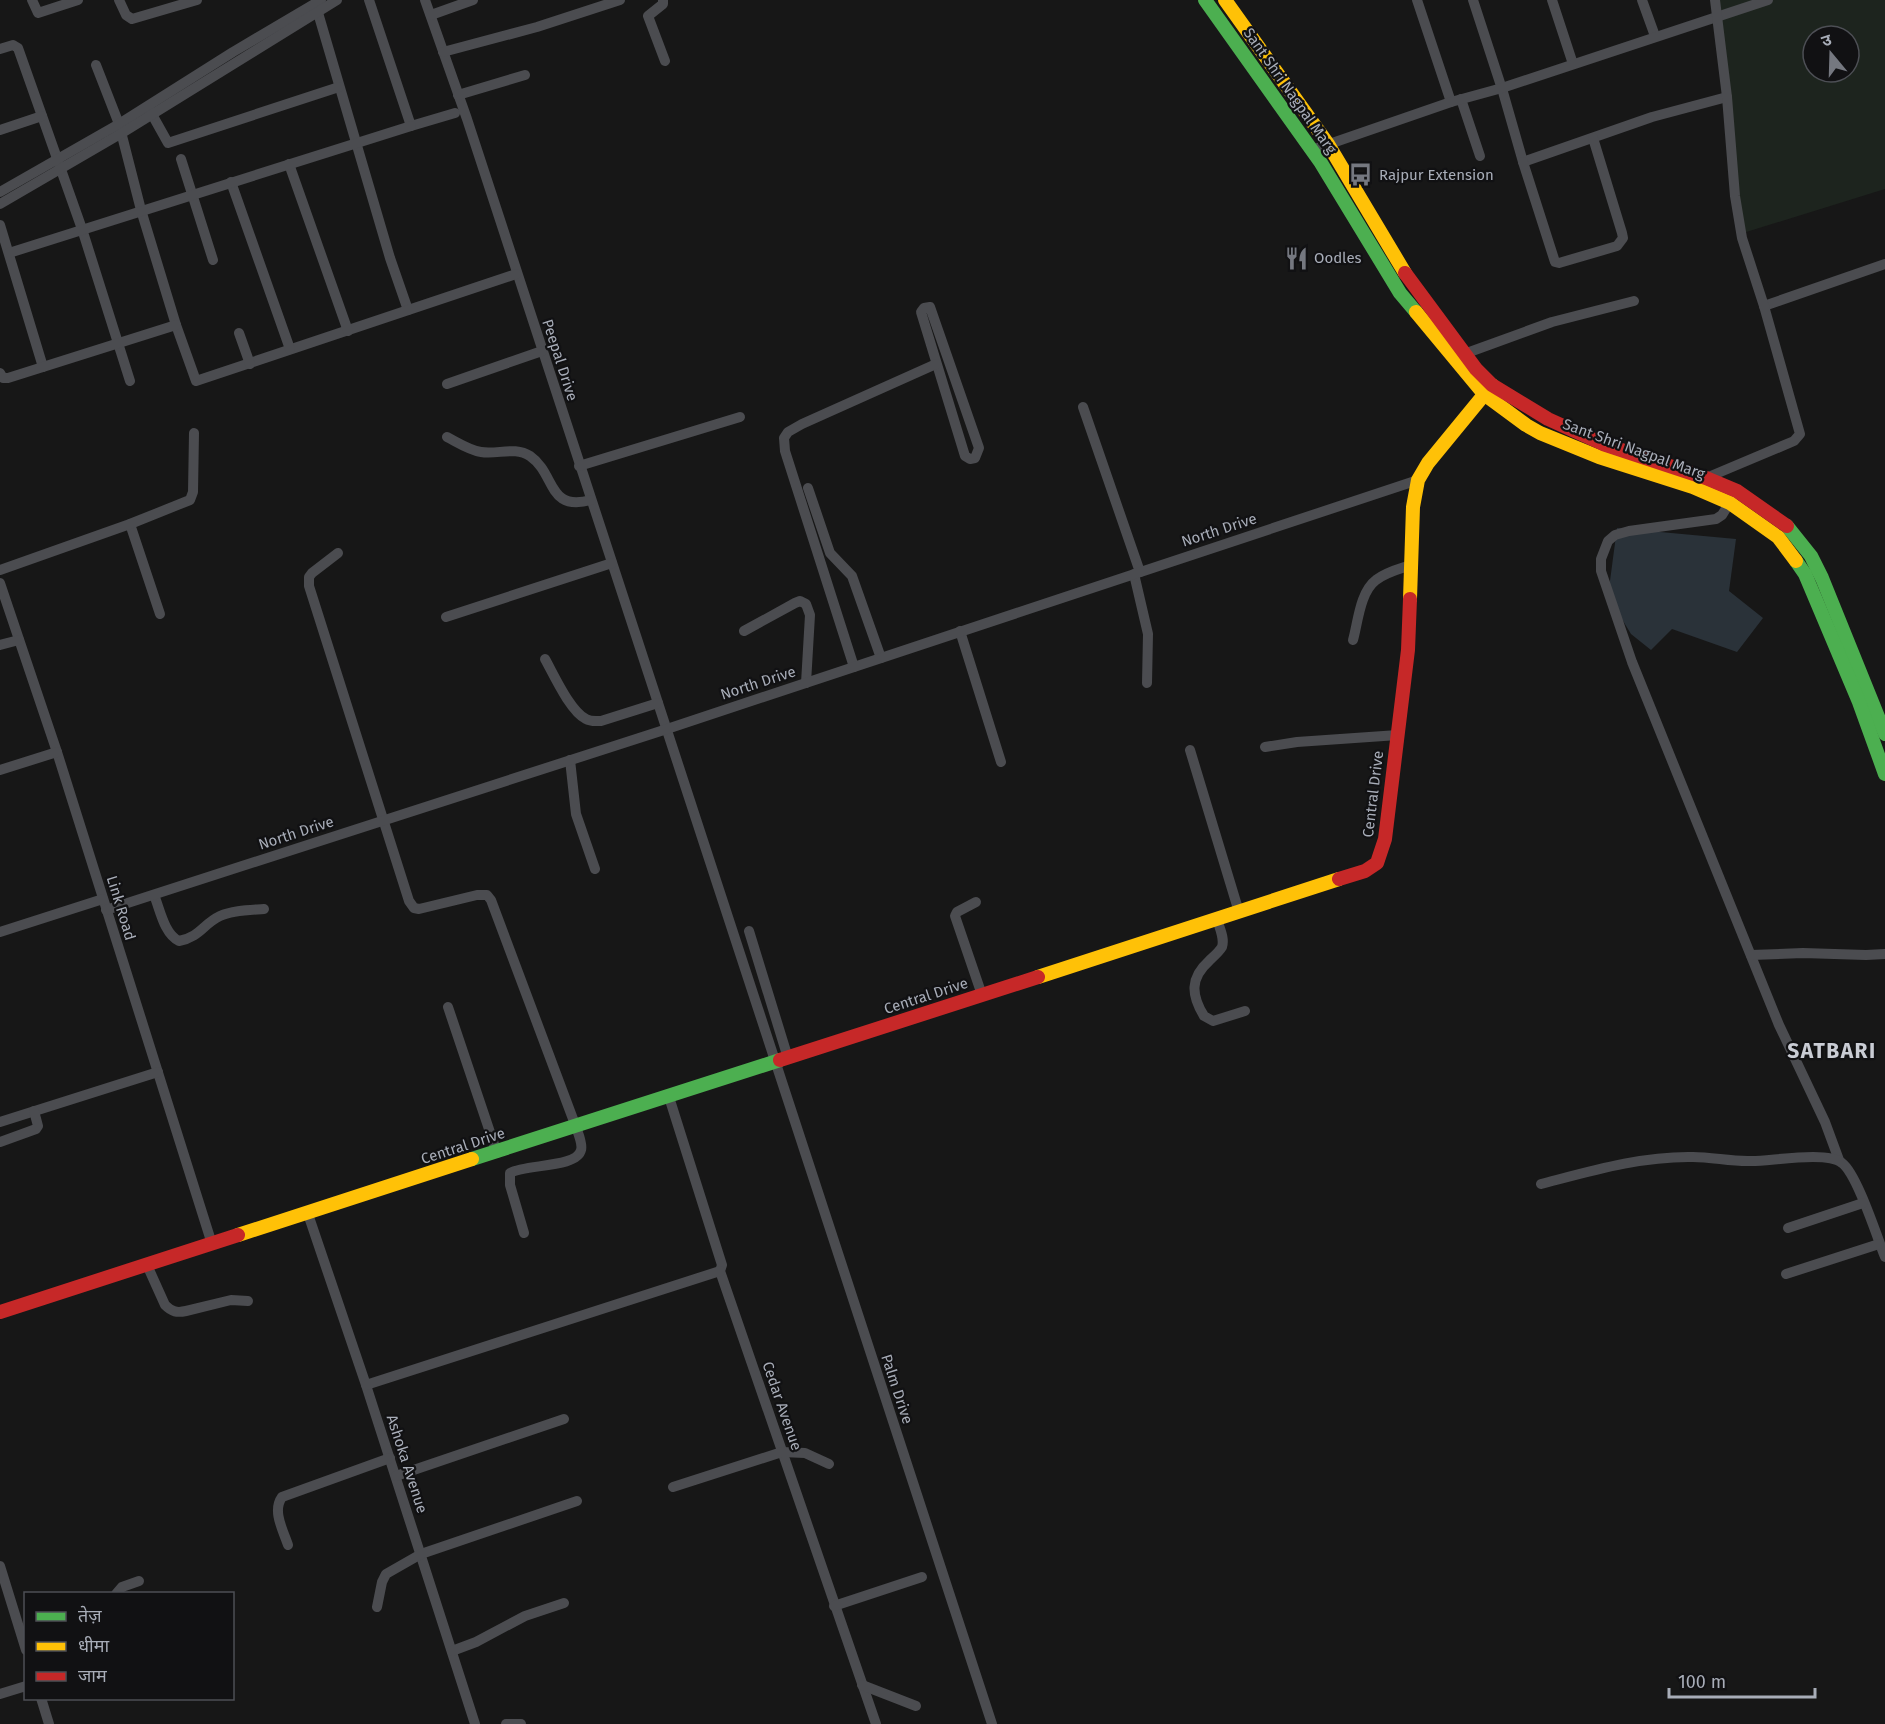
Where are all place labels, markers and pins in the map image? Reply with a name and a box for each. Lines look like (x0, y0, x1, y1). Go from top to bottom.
bus stop icon: Rajpur Extension (1348, 162, 1374, 188)
place label: Rajpur Extension (1379, 166, 1494, 184)
restaurant icon: Oodles (1283, 245, 1309, 271)
place label: Oodles (1314, 249, 1362, 267)

